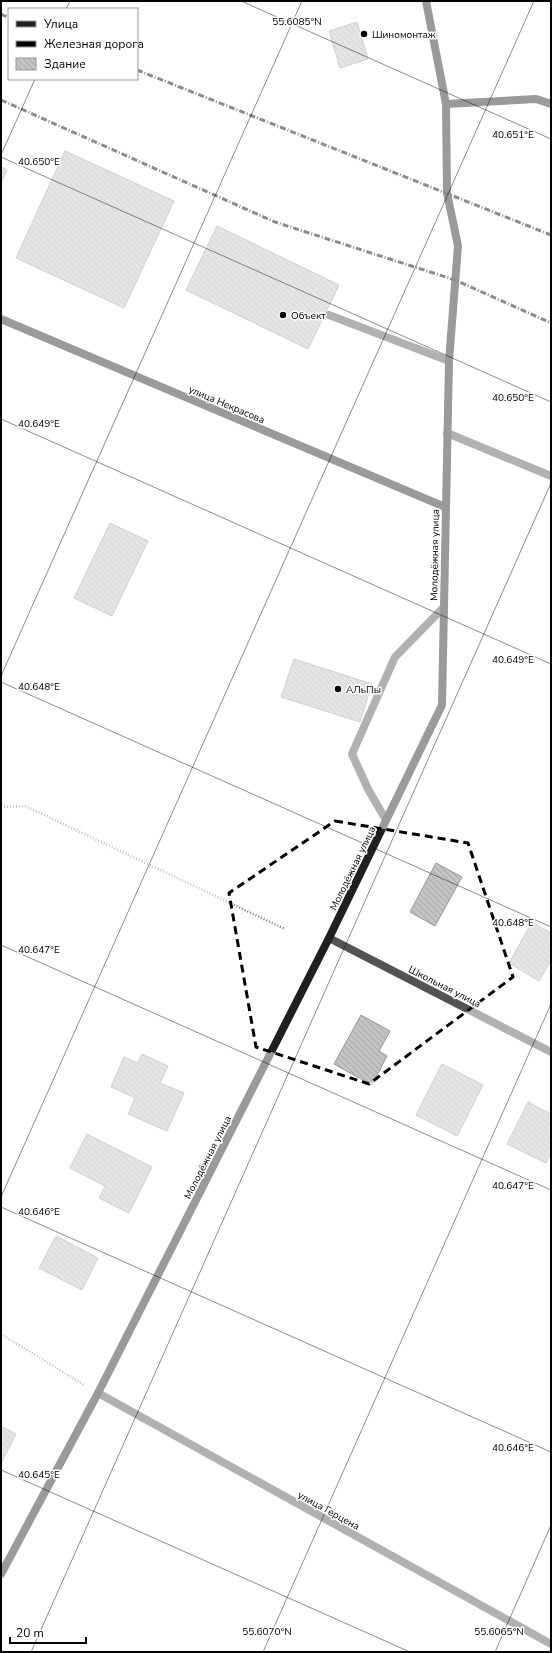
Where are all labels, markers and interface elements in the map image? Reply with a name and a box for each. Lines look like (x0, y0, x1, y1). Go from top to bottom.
legend (8, 8, 138, 80)
text: 55.6085°N (272, 15, 322, 29)
text: Улица (43, 16, 78, 32)
place label: Шиномонтаж (372, 28, 436, 42)
marker: Шиномонтаж (359, 29, 369, 39)
text: Железная дорога (44, 36, 144, 52)
text: Здание (44, 56, 86, 72)
text: 40.651°E (492, 128, 534, 142)
text: 40.650°E (18, 155, 60, 169)
place label: Объект (291, 309, 326, 323)
marker: Объект (278, 310, 288, 320)
street label: улица Некрасова (186, 383, 267, 427)
text: 40.650°E (492, 391, 534, 405)
text: 40.649°E (18, 417, 60, 431)
street label: Молодёжная улица (427, 509, 443, 601)
text: 40.649°E (492, 653, 534, 667)
text: 40.648°E (18, 680, 60, 694)
place label: АЛьПы (346, 683, 381, 697)
marker: АЛьПы (333, 684, 343, 694)
street label: Молодёжная улица (326, 824, 379, 913)
text: 40.648°E (492, 916, 534, 930)
text: 40.647°E (18, 943, 60, 957)
street label: Школьная улица (406, 963, 483, 1011)
street label: Молодёжная улица (181, 1113, 235, 1202)
text: 40.647°E (492, 1179, 534, 1193)
text: 40.646°E (18, 1205, 60, 1219)
text: 40.646°E (492, 1441, 534, 1455)
text: 40.645°E (18, 1468, 60, 1482)
street label: улица Герцена (295, 1488, 362, 1534)
scale bar (10, 1619, 86, 1645)
text: 20 m (16, 1625, 44, 1641)
text: 55.6070°N (242, 1625, 292, 1639)
text: 55.6065°N (474, 1625, 524, 1639)

